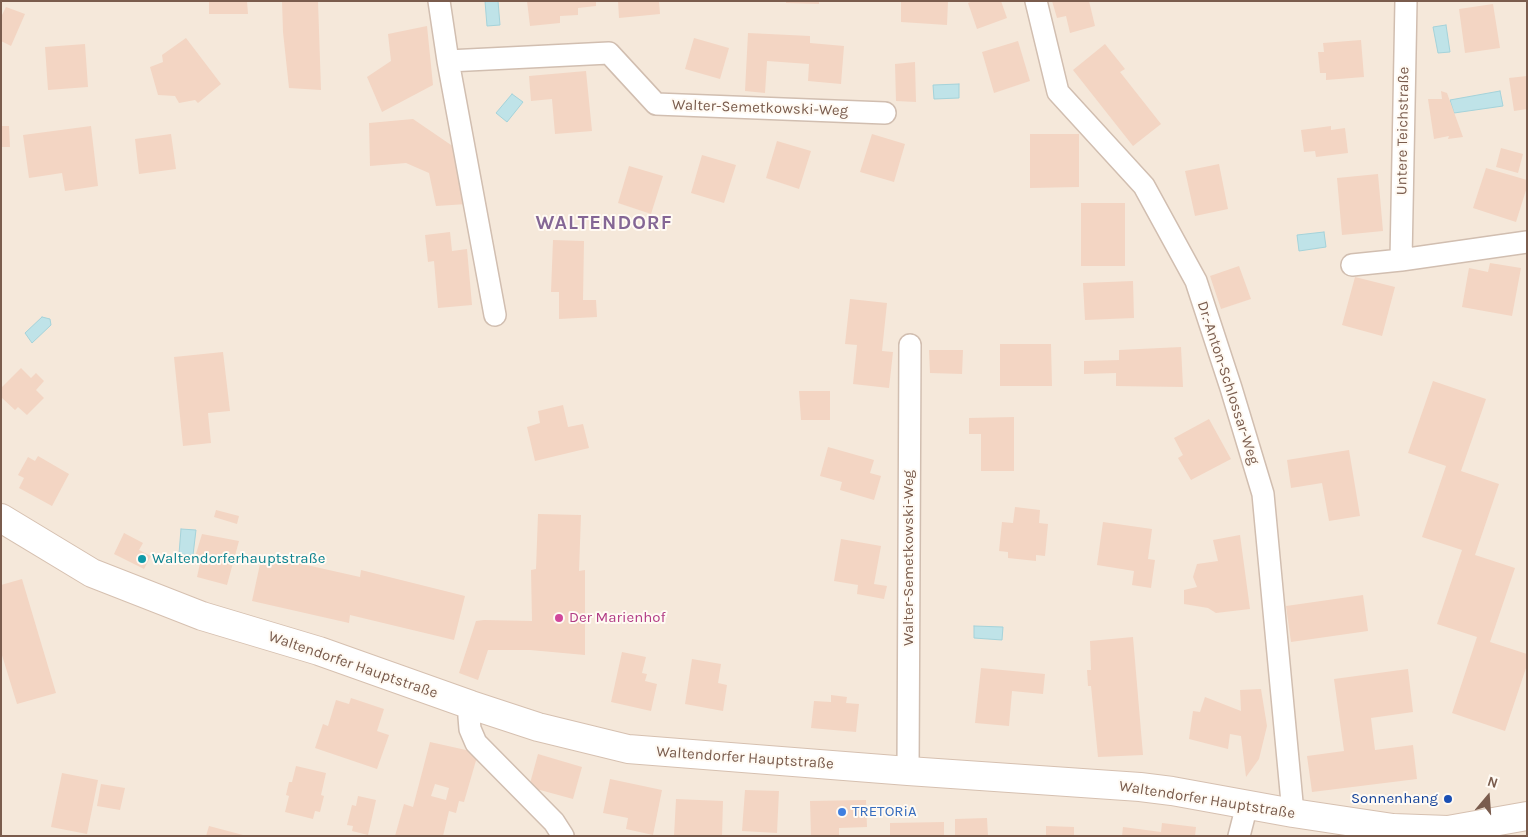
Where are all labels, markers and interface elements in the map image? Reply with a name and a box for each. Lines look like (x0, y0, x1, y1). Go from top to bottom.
street label: Untere Teichstraße (1393, 67, 1413, 195)
street label: Walter-Semetkowski-Weg (672, 96, 848, 120)
district label: WALTENDORF (534, 211, 674, 235)
street label: Dr.-Anton-Schlossar-Weg (1193, 299, 1263, 467)
street label: Walter-Semetkowski-Weg (900, 470, 918, 646)
place label: Waltendorferhauptstraße (152, 550, 325, 568)
marker: Waltendorferhauptstraße (136, 553, 148, 565)
place label: Der Marienhof (569, 609, 666, 627)
marker: Der Marienhof (553, 612, 565, 624)
street label: Waltendorfer Hauptstraße (266, 628, 440, 702)
street label: Waltendorfer Hauptstraße (656, 743, 834, 773)
north arrow (1463, 772, 1513, 822)
text: N (1485, 773, 1500, 792)
street label: Waltendorfer Hauptstraße (1118, 777, 1296, 823)
place label: Sonnenhang (1351, 790, 1438, 808)
marker: Sonnenhang (1442, 793, 1454, 805)
place label: TRETORiA (852, 803, 917, 821)
marker: TRETORiA (836, 806, 848, 818)

